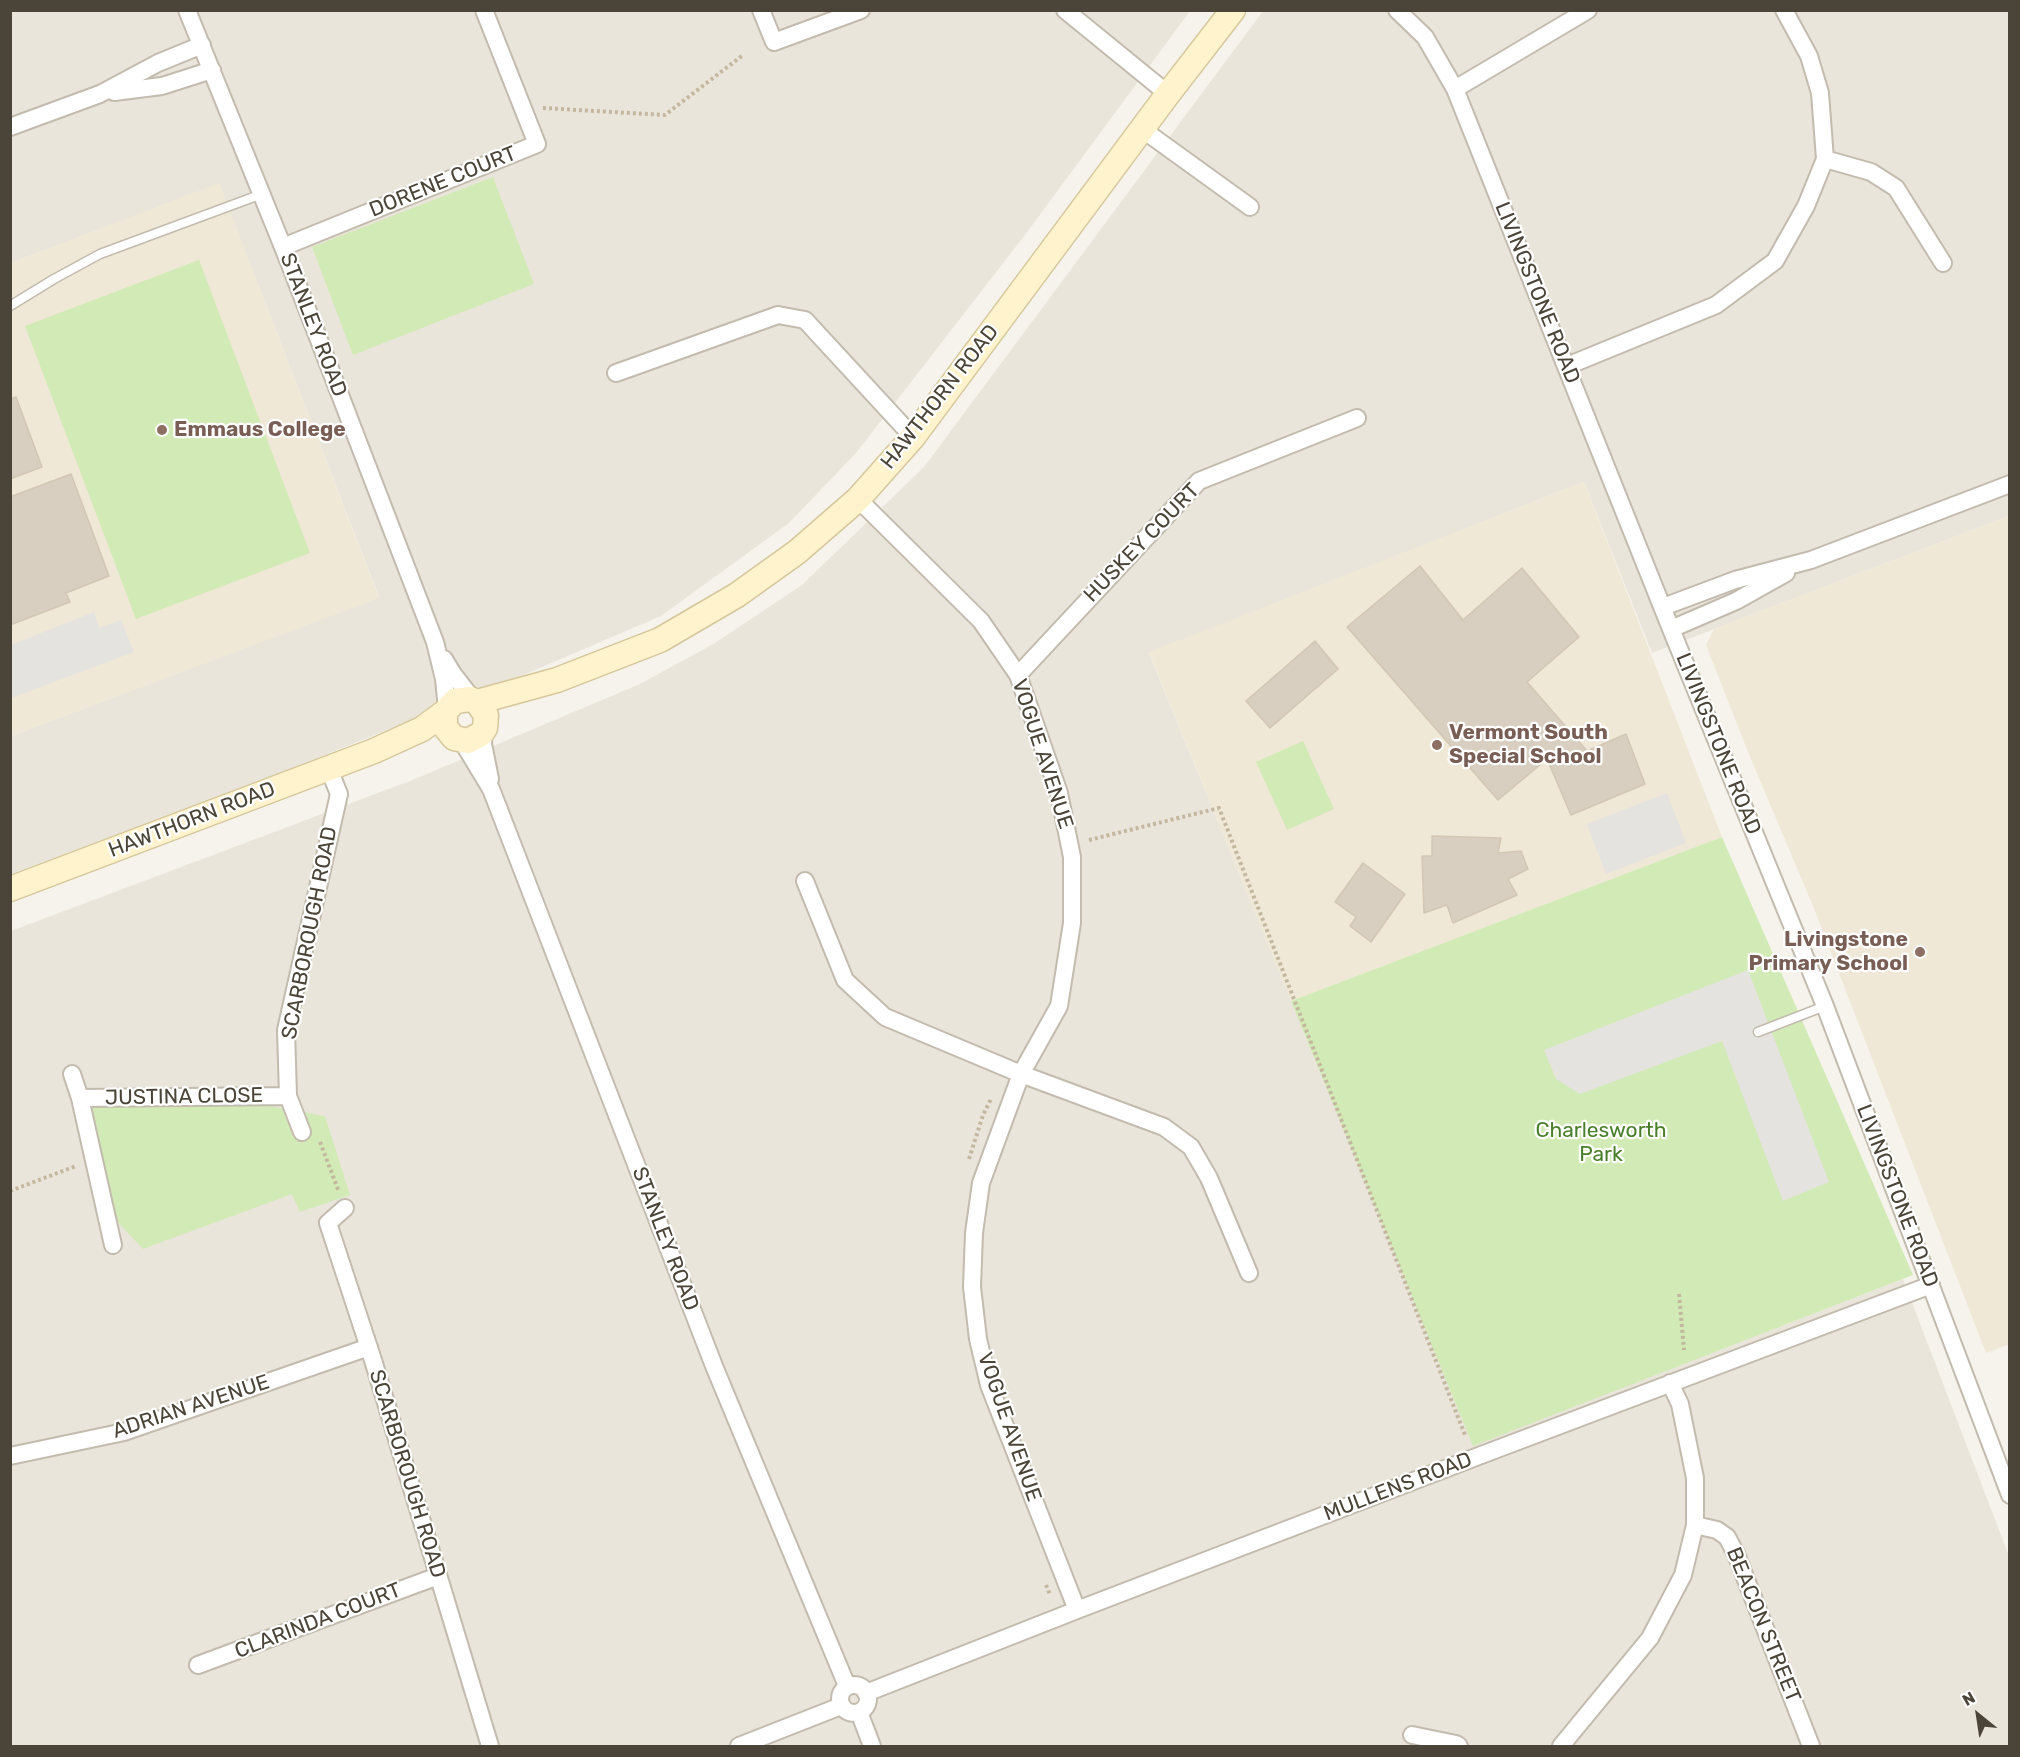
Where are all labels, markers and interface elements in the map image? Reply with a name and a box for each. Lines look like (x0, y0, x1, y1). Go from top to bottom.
street label: DORENE COURT (366, 141, 520, 223)
street label: LIVINGSTONE ROAD (1489, 199, 1585, 387)
street label: STANLEY ROAD (274, 250, 352, 400)
street label: HAWTHORN ROAD (876, 320, 1004, 474)
place label: Emmaus College (174, 417, 346, 443)
marker: Emmaus College (155, 423, 169, 437)
street label: HUSKEY COURT (1079, 478, 1205, 608)
street label: LIVINGSTONE ROAD (1670, 650, 1766, 838)
street label: VOGUE AVENUE (1006, 676, 1078, 832)
place label: Vermont South Special School (1449, 720, 1608, 770)
marker: Vermont South Special School (1430, 738, 1444, 752)
street label: HAWTHORN ROAD (105, 777, 279, 863)
street label: SCARBOROUGH ROAD (277, 824, 343, 1042)
place label: Livingstone Primary School (1748, 927, 1908, 977)
marker: Livingstone Primary School (1913, 945, 1927, 959)
street label: JUSTINA CLOSE (105, 1083, 263, 1111)
street label: LIVINGSTONE ROAD (1851, 1101, 1943, 1291)
park label: Charlesworth Park (1535, 1118, 1667, 1168)
street label: STANLEY ROAD (626, 1164, 704, 1314)
street label: VOGUE AVENUE (972, 1349, 1046, 1505)
street label: SCARBOROUGH ROAD (363, 1367, 451, 1581)
street label: ADRIAN AVENUE (109, 1370, 273, 1444)
street label: MULLENS ROAD (1320, 1447, 1476, 1527)
street label: BEACON STREET (1720, 1544, 1806, 1706)
street label: CLARINDA COURT (231, 1578, 405, 1664)
north arrow (1948, 1685, 2008, 1745)
text: N (1959, 1688, 1978, 1710)

